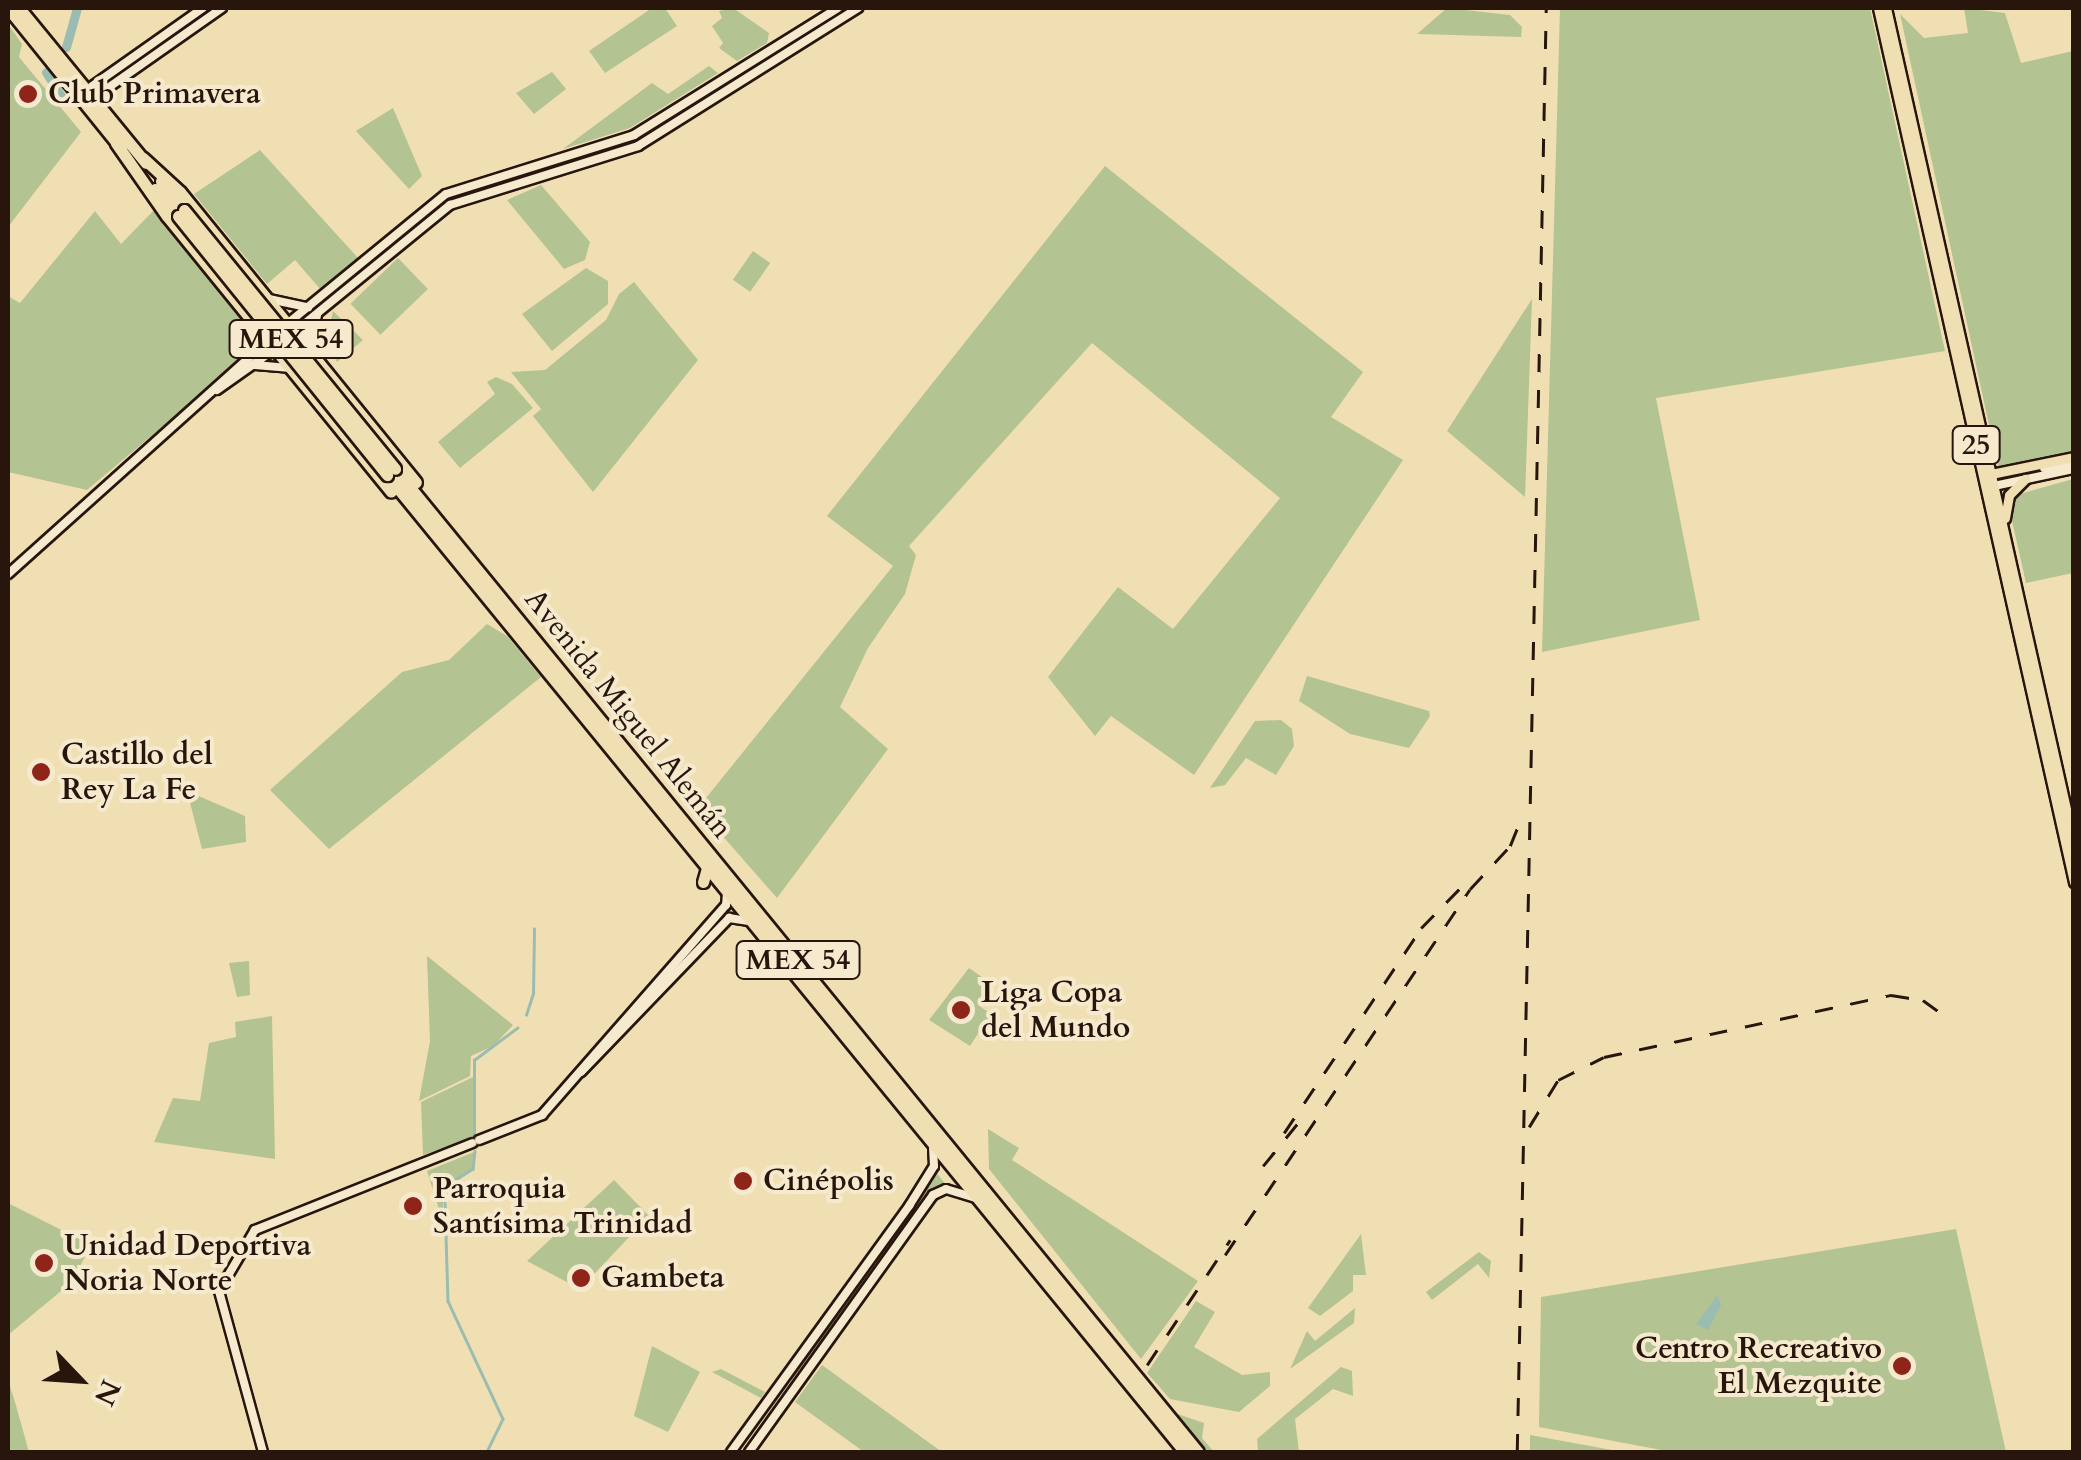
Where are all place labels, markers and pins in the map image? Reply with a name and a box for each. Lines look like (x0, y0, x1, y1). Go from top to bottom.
place label: Club Primavera (48, 76, 261, 112)
marker: Club Primavera (17, 83, 39, 105)
place label: Castillo del Rey La Fe (61, 737, 213, 808)
marker: Castillo del Rey La Fe (30, 761, 52, 783)
place label: Liga Copa del Mundo (981, 975, 1130, 1046)
marker: Liga Copa del Mundo (950, 999, 972, 1021)
place label: Cinépolis (763, 1163, 894, 1199)
marker: Cinépolis (732, 1170, 754, 1192)
place label: Parroquia Santísima Trinidad (433, 1171, 692, 1242)
marker: Parroquia Santísima Trinidad (402, 1195, 424, 1217)
place label: Unidad Deportiva Noria Norte (64, 1228, 311, 1298)
marker: Unidad Deportiva Noria Norte (33, 1252, 55, 1274)
place label: Gambeta (601, 1260, 725, 1296)
marker: Gambeta (570, 1267, 592, 1289)
place label: Centro Recreativo El Mezquite (1635, 1331, 1882, 1402)
marker: Centro Recreativo El Mezquite (1891, 1355, 1913, 1377)

